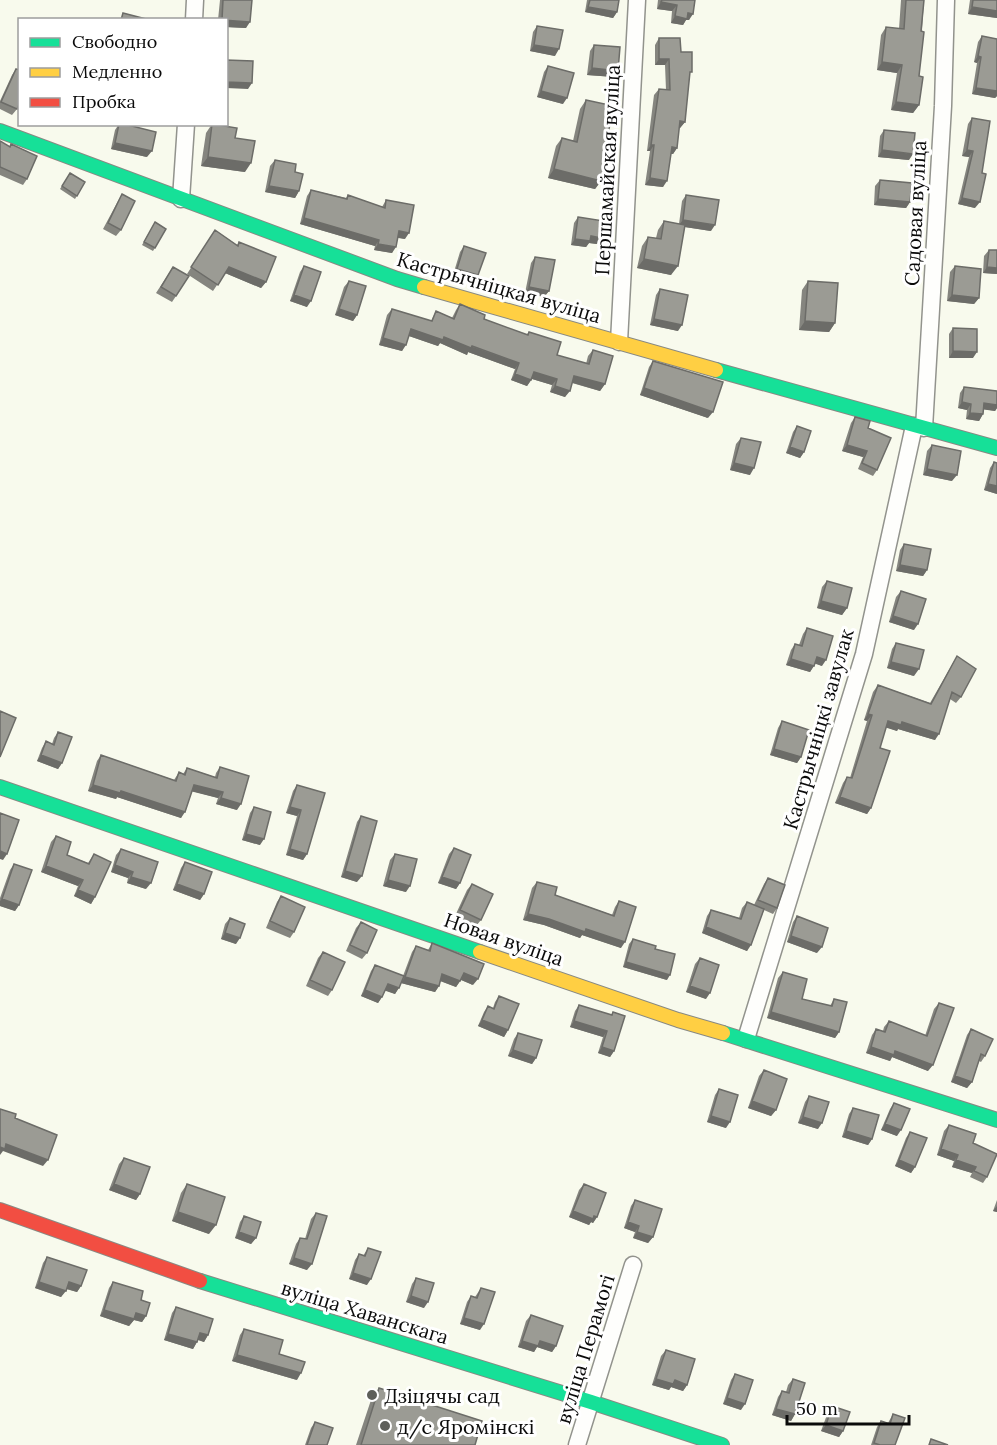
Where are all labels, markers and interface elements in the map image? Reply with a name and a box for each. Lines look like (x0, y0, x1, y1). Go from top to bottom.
legend (18, 18, 228, 126)
text: Свободно (72, 30, 157, 53)
text: Медленно (72, 60, 162, 83)
street label: Першамайская вуліца (589, 64, 625, 276)
text: Пробка (72, 90, 136, 113)
street label: Садовая вуліца (899, 140, 931, 286)
street label: Кастрычніцкая вуліца (394, 246, 604, 328)
street label: Кастрычніцкі завулак (777, 625, 859, 832)
street label: Новая вуліца (441, 907, 567, 971)
street label: вуліца Перамогі (550, 1271, 620, 1427)
street label: вуліца Хаванскага (278, 1275, 452, 1349)
place label: Дзіцячы сад (384, 1383, 500, 1408)
marker: Дзіцячы сад (365, 1388, 379, 1402)
scale bar (787, 1388, 908, 1426)
text: 50 m (796, 1397, 838, 1420)
place label: д/с Яромінскі (397, 1414, 534, 1440)
marker: д/с Яромінскі (378, 1419, 392, 1433)

